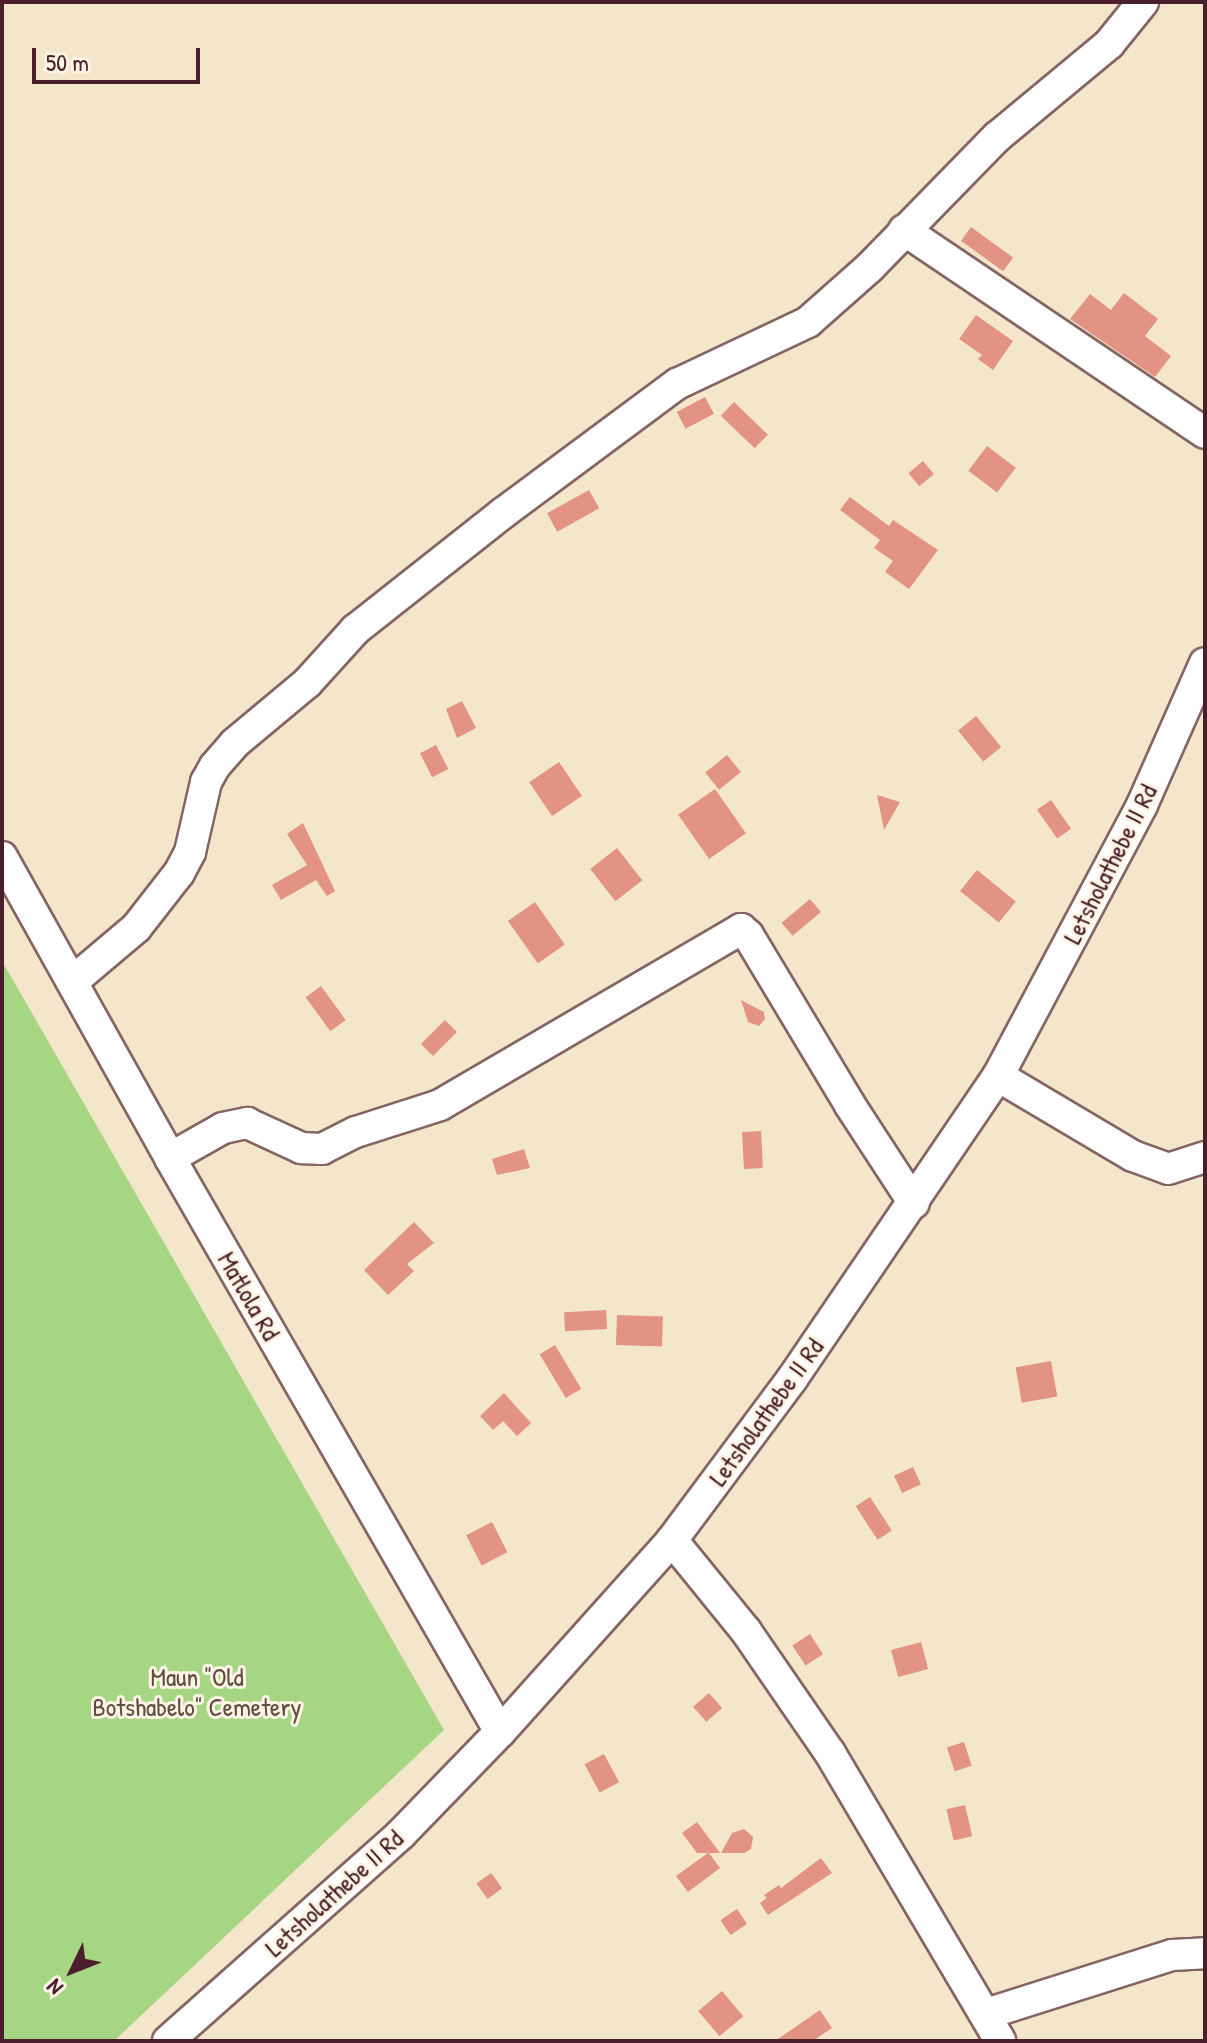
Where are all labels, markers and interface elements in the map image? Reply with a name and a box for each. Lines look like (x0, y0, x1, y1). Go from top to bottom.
scale bar (36, 32, 204, 82)
text: 50 m (46, 46, 89, 78)
street label: Letsholathebe II Rd (1056, 779, 1164, 949)
street label: Matlola Rd (211, 1246, 287, 1346)
street label: Letsholathebe II Rd (702, 1332, 830, 1492)
park label: Maun "Old Botshabelo" Cemetery (93, 1661, 301, 1722)
street label: Letsholathebe II Rd (259, 1823, 409, 1963)
north arrow (32, 1931, 112, 2011)
text: N (39, 1973, 69, 2002)

